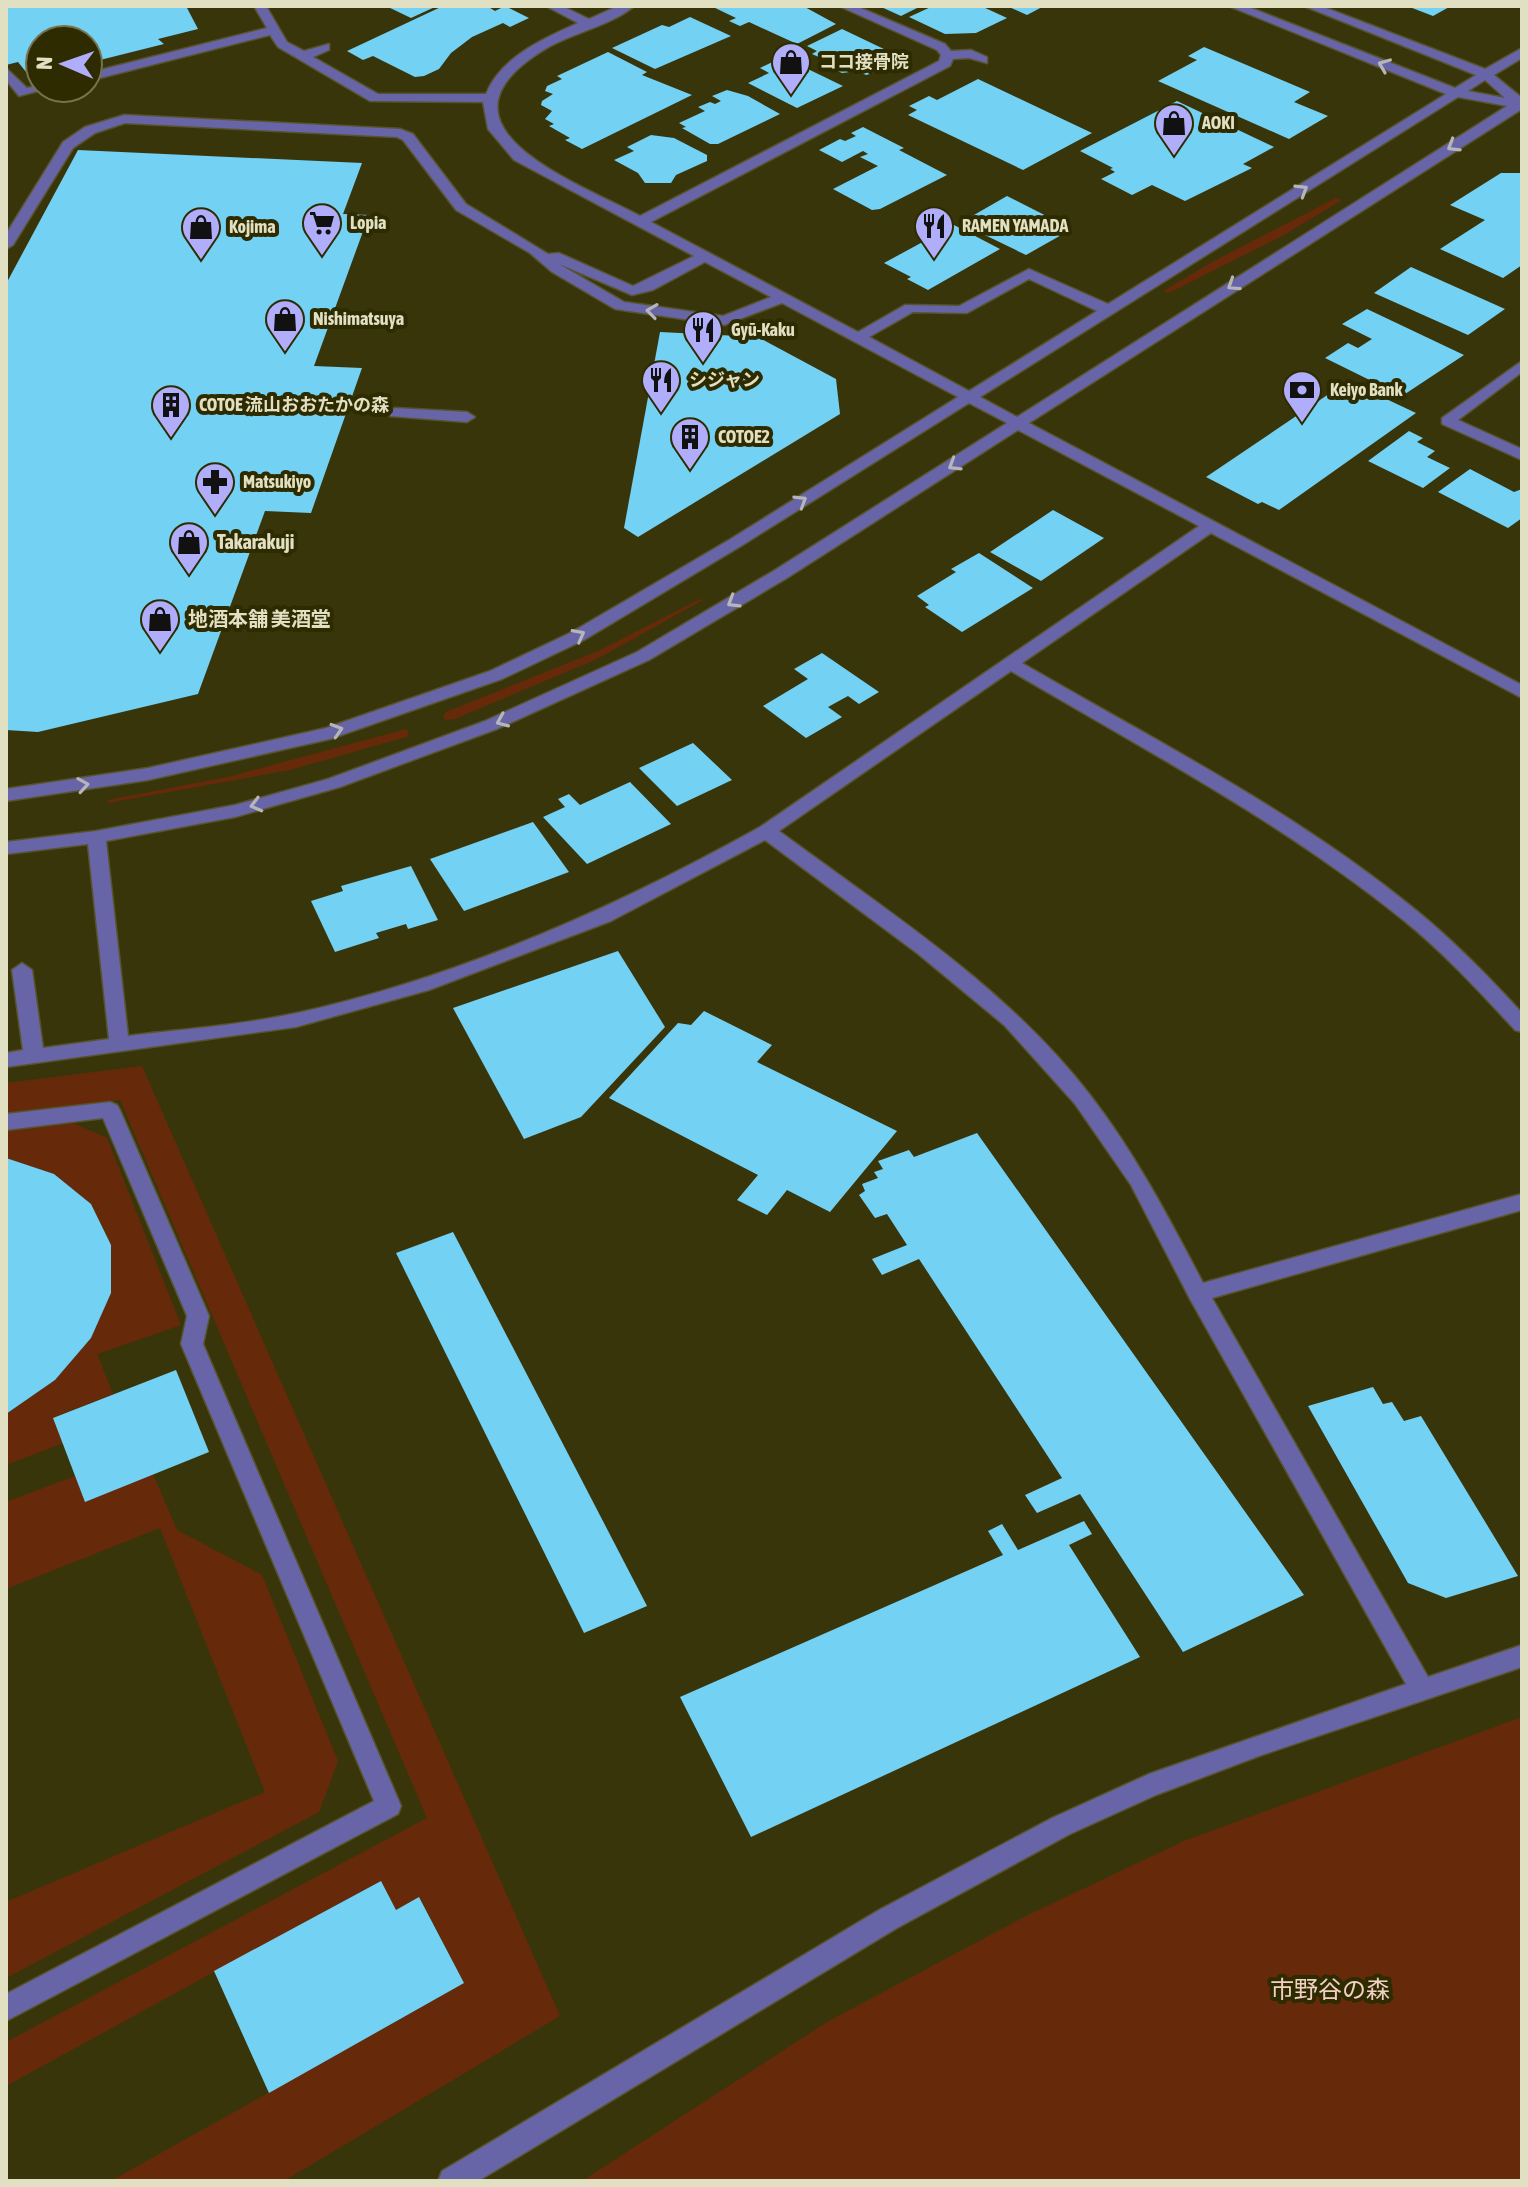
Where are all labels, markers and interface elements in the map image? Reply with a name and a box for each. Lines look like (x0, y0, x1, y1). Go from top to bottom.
north arrow (24, 24, 104, 104)
shop icon: ココ接骨院 (770, 41, 812, 96)
place label: ココ接骨院 (819, 51, 909, 72)
text: N (31, 56, 57, 70)
one-way arrow (1378, 58, 1392, 75)
shop icon: AOKI (1153, 102, 1195, 157)
place label: AOKI (1201, 112, 1235, 133)
one-way arrow (1447, 137, 1462, 152)
one-way arrow (1293, 185, 1308, 200)
supermarket icon: Lopia (301, 202, 343, 257)
restaurant icon: RAMEN YAMADA (913, 205, 955, 260)
shop icon: Kojima (180, 206, 222, 261)
place label: Lopia (350, 212, 386, 233)
place label: RAMEN YAMADA (962, 215, 1069, 236)
place label: Kojima (229, 216, 276, 237)
one-way arrow (1228, 276, 1242, 291)
shop icon: Nishimatsuya (264, 298, 306, 353)
one-way arrow (645, 303, 659, 320)
place label: Nishimatsuya (313, 308, 404, 329)
restaurant icon: Gyū-Kaku (682, 309, 724, 364)
place label: Gyū-Kaku (731, 319, 795, 340)
restaurant icon: シジャン (640, 359, 682, 414)
place label: シジャン (689, 369, 760, 390)
bank icon: Keiyo Bank (1281, 369, 1323, 424)
place label: Keiyo Bank (1330, 379, 1404, 400)
building icon: COTOE 流山おおたかの森 (150, 384, 192, 439)
place label: COTOE 流山おおたかの森 (199, 394, 389, 415)
building icon: COTOE2 (669, 416, 711, 471)
place label: COTOE2 (718, 426, 770, 447)
one-way arrow (948, 455, 963, 470)
pharmacy icon: Matsukiyo (194, 461, 236, 516)
place label: Matsukiyo (243, 471, 311, 492)
one-way arrow (793, 496, 807, 511)
shop icon: Takarakuji (168, 521, 210, 576)
place label: Takarakuji (217, 530, 294, 553)
one-way arrow (727, 592, 742, 608)
shop icon: 地酒本舗 美酒堂 (139, 598, 181, 653)
place label: 地酒本舗 美酒堂 (188, 607, 331, 630)
one-way arrow (571, 630, 585, 645)
one-way arrow (496, 711, 510, 727)
one-way arrow (330, 723, 344, 739)
one-way arrow (77, 777, 90, 794)
one-way arrow (250, 795, 264, 812)
park label: 市野谷の森 (1270, 1976, 1390, 2003)

